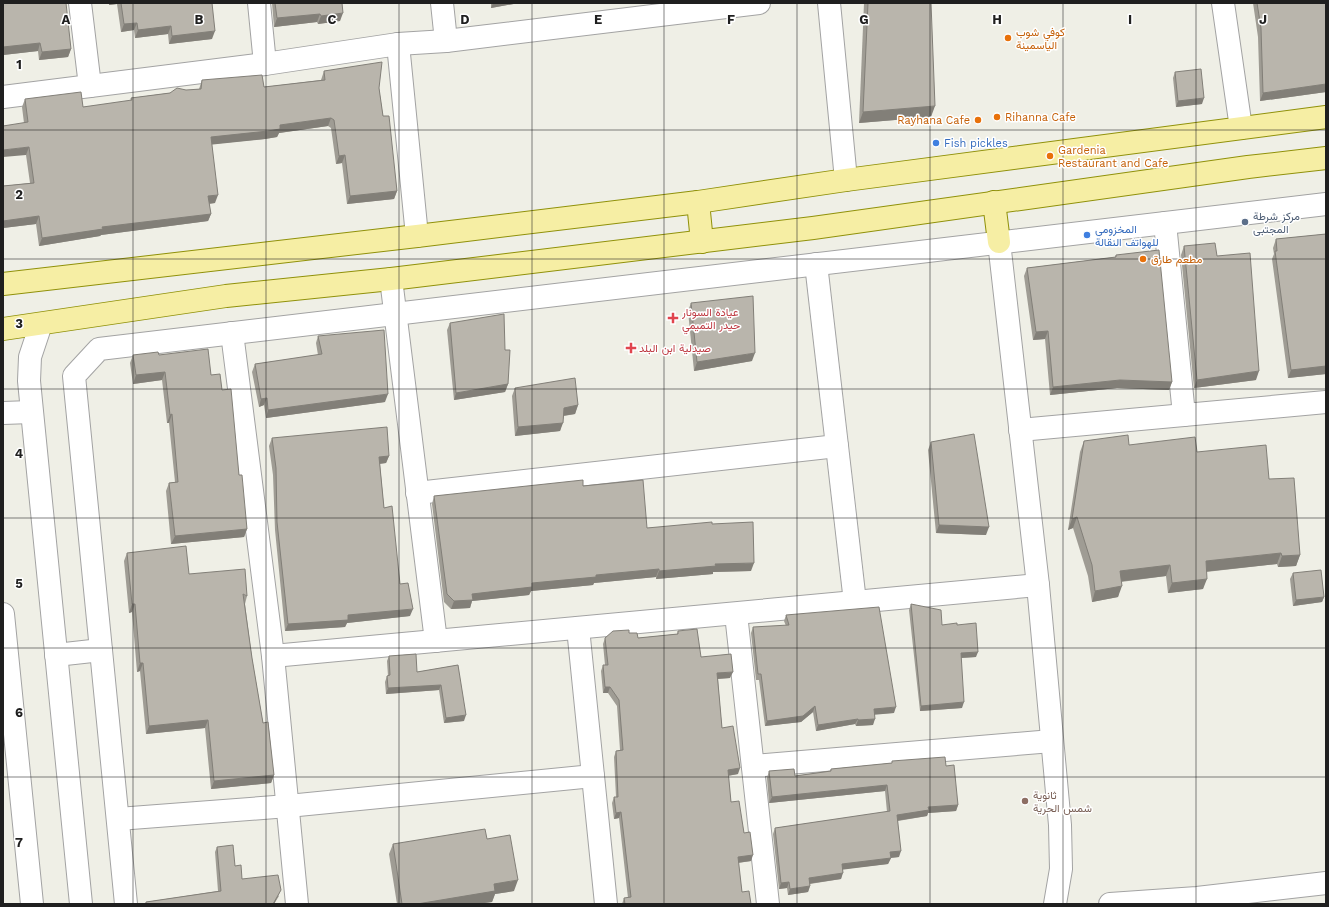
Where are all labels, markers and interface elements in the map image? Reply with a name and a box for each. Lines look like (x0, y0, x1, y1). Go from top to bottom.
text: A (62, 12, 71, 27)
text: B (195, 12, 204, 27)
text: C (328, 12, 337, 27)
text: D (460, 12, 470, 27)
text: E (594, 12, 602, 27)
text: F (727, 12, 735, 27)
text: G (859, 12, 869, 27)
text: H (992, 12, 1002, 27)
text: I (1128, 12, 1132, 27)
text: J (1259, 12, 1267, 27)
place label: كوفي شوب الياسمينة (1016, 26, 1065, 52)
marker: كوفي شوب الياسمينة (1003, 33, 1013, 43)
text: 1 (16, 57, 22, 72)
place label: Rihanna Cafe (1005, 111, 1076, 124)
marker: Rihanna Cafe (992, 112, 1002, 122)
place label: Rayhana Cafe (897, 114, 970, 127)
marker: Rayhana Cafe (973, 115, 983, 125)
place label: Fish pickles (944, 137, 1008, 150)
marker: Fish pickles (931, 138, 941, 148)
place label: Gardenia Restaurant and Cafe (1058, 144, 1168, 170)
marker: Gardenia Restaurant and Cafe (1045, 151, 1055, 161)
text: 2 (15, 187, 23, 202)
place label: مركز شرطة المجتبى (1253, 210, 1300, 236)
marker: مركز شرطة المجتبى (1240, 217, 1250, 227)
place label: المخزومي للهواتف النقالة (1095, 223, 1159, 249)
marker: المخزومي للهواتف النقالة (1082, 230, 1092, 240)
place label: مطعم طارق (1151, 253, 1203, 267)
marker: مطعم طارق (1138, 254, 1148, 264)
place label: عيادة السونار حيدر التميمي (681, 306, 740, 335)
marker: عيادة السونار حيدر التميمي (667, 312, 679, 324)
text: 3 (15, 316, 23, 331)
place label: صيدلية ابن البلد (639, 342, 711, 355)
marker: صيدلية ابن البلد (626, 343, 636, 353)
text: 4 (15, 446, 24, 461)
text: 5 (15, 576, 23, 591)
text: 6 (15, 705, 23, 720)
place label: ثانوية شمس الحرية (1033, 789, 1092, 815)
marker: ثانوية شمس الحرية (1020, 796, 1030, 806)
text: 7 (15, 835, 23, 850)

